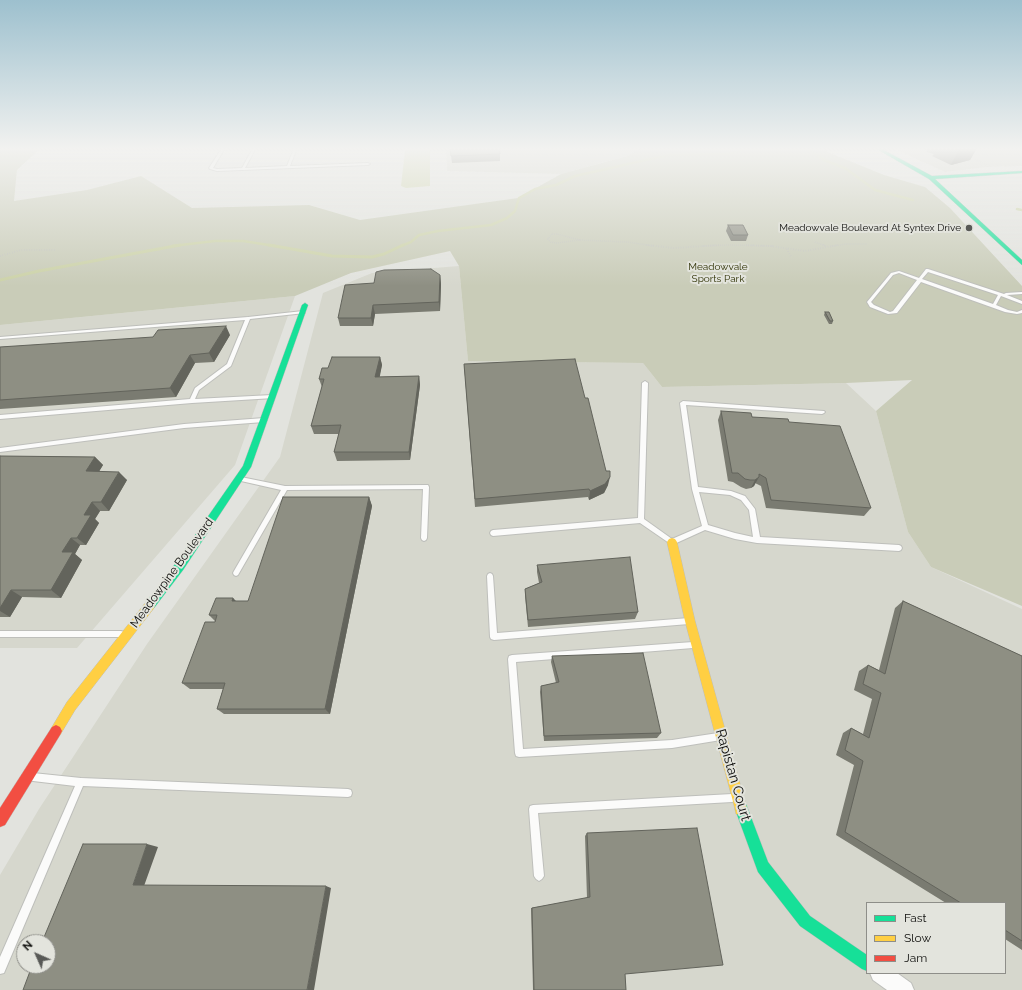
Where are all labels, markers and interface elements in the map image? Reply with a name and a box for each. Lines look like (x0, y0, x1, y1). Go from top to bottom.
place label: Meadowvale Boulevard At Syntex Drive (779, 222, 961, 234)
marker: Meadowvale Boulevard At Syntex Drive (964, 223, 974, 233)
park label: Meadowvale Sports Park (688, 261, 748, 284)
street label: Meadowpine Boulevard (127, 515, 217, 631)
street label: Rapistan Court (712, 727, 754, 823)
legend (866, 902, 1006, 974)
text: Fast (904, 911, 927, 925)
text: Slow (904, 931, 931, 945)
north arrow (16, 934, 56, 974)
text: N (20, 938, 35, 953)
text: Jam (904, 951, 927, 965)

